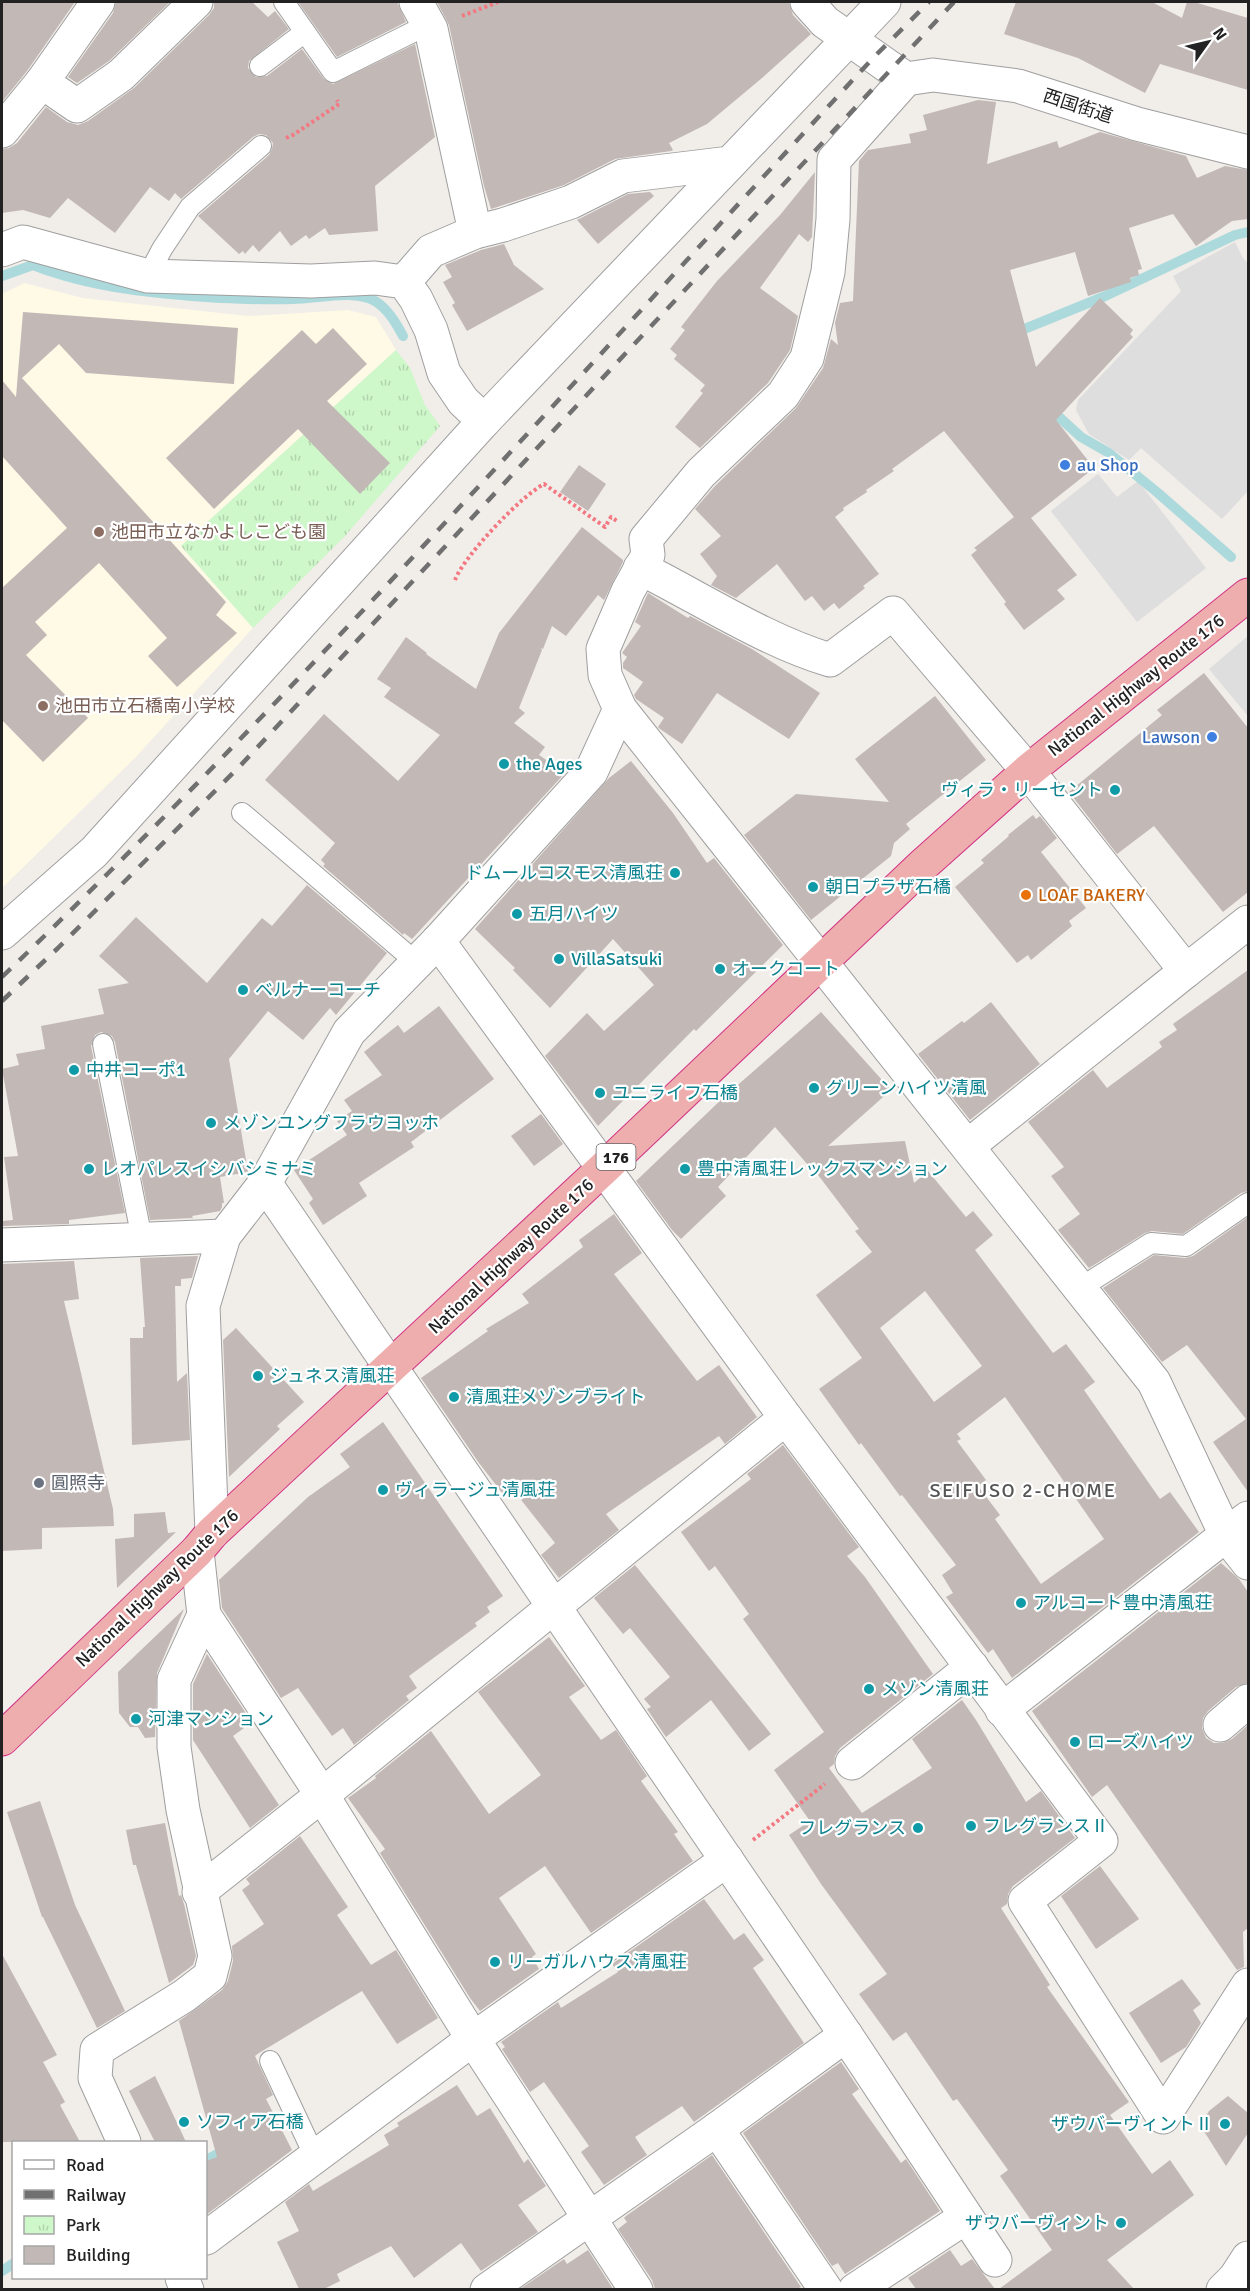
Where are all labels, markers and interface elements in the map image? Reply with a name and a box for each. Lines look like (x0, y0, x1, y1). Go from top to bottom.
north arrow (1178, 12, 1238, 72)
text: N (1208, 24, 1231, 44)
street label: 西国街道 (1040, 84, 1116, 128)
place label: au Shop (1077, 454, 1139, 476)
marker: au Shop (1058, 458, 1072, 472)
place label: 池田市立なかよしこども園 (111, 521, 326, 543)
marker: 池田市立なかよしこども園 (92, 525, 106, 539)
street label: National Highway Route 176 (1043, 609, 1229, 761)
place label: 池田市立石橋南小学校 (55, 695, 235, 717)
marker: 池田市立石橋南小学校 (36, 699, 50, 713)
place label: Lawson (1142, 726, 1200, 748)
marker: Lawson (1205, 730, 1219, 744)
place label: the Ages (516, 753, 582, 775)
marker: the Ages (497, 757, 511, 771)
place label: ヴィラ・リーセント (941, 779, 1103, 801)
marker: ヴィラ・リーセント (1108, 783, 1122, 797)
place label: ドムールコスモス清風荘 (465, 862, 663, 884)
marker: ドムールコスモス清風荘 (668, 866, 682, 880)
place label: 朝日プラザ石橋 (825, 876, 951, 898)
marker: 朝日プラザ石橋 (806, 880, 820, 894)
place label: LOAF BAKERY (1038, 884, 1145, 906)
marker: LOAF BAKERY (1019, 888, 1033, 902)
place label: 五月ハイツ (529, 903, 619, 925)
marker: 五月ハイツ (510, 907, 524, 921)
place label: VillaSatsuki (571, 948, 663, 970)
marker: VillaSatsuki (552, 952, 566, 966)
place label: オークコート (732, 958, 840, 980)
marker: オークコート (713, 962, 727, 976)
place label: ベルナーコーチ (255, 979, 381, 1001)
marker: ベルナーコーチ (236, 983, 250, 997)
place label: 中井コーポ1 (86, 1059, 186, 1081)
marker: 中井コーポ1 (67, 1063, 81, 1077)
place label: グリーンハイツ清風 (826, 1077, 987, 1099)
marker: グリーンハイツ清風 (807, 1081, 821, 1095)
place label: ユニライフ石橋 (612, 1082, 738, 1104)
marker: ユニライフ石橋 (593, 1086, 607, 1100)
place label: メゾンユングフラウヨッホ (223, 1112, 439, 1134)
marker: メゾンユングフラウヨッホ (204, 1116, 218, 1130)
road number: 176 (596, 1144, 636, 1170)
place label: レオパレスイシバシミナミ (101, 1158, 316, 1180)
place label: 豊中清風荘レックスマンション (697, 1158, 948, 1180)
marker: レオパレスイシバシミナミ (82, 1162, 96, 1176)
marker: 豊中清風荘レックスマンション (678, 1162, 692, 1176)
street label: National Highway Route 176 (424, 1174, 598, 1338)
place label: ジュネス清風荘 (270, 1365, 395, 1387)
marker: ジュネス清風荘 (251, 1369, 265, 1383)
place label: 清風荘メゾンブライト (466, 1386, 645, 1408)
marker: 清風荘メゾンブライト (447, 1390, 461, 1404)
place label: 圓照寺 (51, 1472, 105, 1494)
marker: 圓照寺 (32, 1476, 46, 1490)
district label: SEIFUSO 2-CHOME (929, 1478, 1117, 1503)
place label: ヴィラージュ清風荘 (395, 1479, 555, 1501)
marker: ヴィラージュ清風荘 (376, 1483, 390, 1497)
street label: National Highway Route 176 (71, 1504, 243, 1672)
place label: アルコート豊中清風荘 (1033, 1592, 1212, 1614)
marker: アルコート豊中清風荘 (1014, 1596, 1028, 1610)
place label: メゾン清風荘 (881, 1678, 989, 1700)
marker: メゾン清風荘 (862, 1682, 876, 1696)
place label: 河津マンション (148, 1708, 274, 1730)
marker: 河津マンション (129, 1712, 143, 1726)
place label: ローズハイツ (1087, 1731, 1194, 1753)
marker: ローズハイツ (1068, 1735, 1082, 1749)
place label: フレグランスⅡ (983, 1815, 1109, 1837)
place label: フレグランス (798, 1817, 906, 1839)
marker: フレグランスⅡ (964, 1819, 978, 1833)
marker: フレグランス (911, 1821, 925, 1835)
place label: リーガルハウス清風荘 (507, 1951, 687, 1973)
marker: リーガルハウス清風荘 (488, 1955, 502, 1969)
place label: ソフィア石橋 (196, 2111, 304, 2133)
place label: ザウバーヴィントⅡ (1051, 2113, 1213, 2135)
marker: ソフィア石橋 (177, 2115, 191, 2129)
marker: ザウバーヴィントⅡ (1218, 2117, 1232, 2131)
legend (12, 2141, 207, 2279)
text: Road (66, 2154, 105, 2176)
text: Railway (66, 2184, 127, 2206)
place label: ザウバーヴィント (965, 2212, 1109, 2234)
text: Park (66, 2214, 101, 2236)
marker: ザウバーヴィント (1114, 2216, 1128, 2230)
text: Building (66, 2244, 130, 2266)

